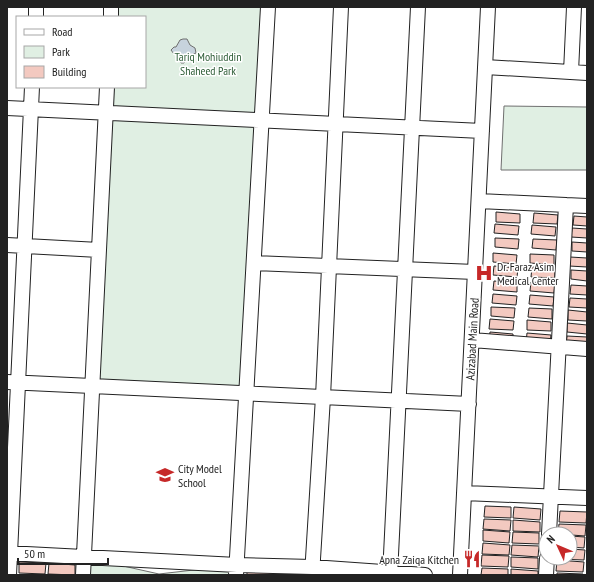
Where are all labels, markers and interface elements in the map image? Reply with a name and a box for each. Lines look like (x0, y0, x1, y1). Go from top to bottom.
legend (16, 16, 146, 88)
text: Road (52, 24, 72, 39)
text: Park (52, 44, 70, 59)
park label: Tariq Mohiuddin Shaheed Park (175, 49, 241, 78)
text: Building (52, 64, 87, 79)
place label: Dr. Faraz Asim Medical Center (497, 259, 559, 288)
hospital icon: Dr. Faraz Asim Medical Center (474, 263, 494, 283)
street label: Azizabad Main Road (462, 297, 482, 381)
place label: City Model School (178, 461, 222, 490)
school or university icon: City Model School (155, 465, 175, 485)
north arrow (538, 526, 578, 566)
text: N (544, 532, 558, 546)
scale bar (18, 540, 108, 566)
text: 50 m (24, 546, 45, 561)
restaurant icon: Apna Zaiqa Kitchen (462, 549, 482, 569)
place label: Apna Zaiqa Kitchen (379, 552, 459, 567)

